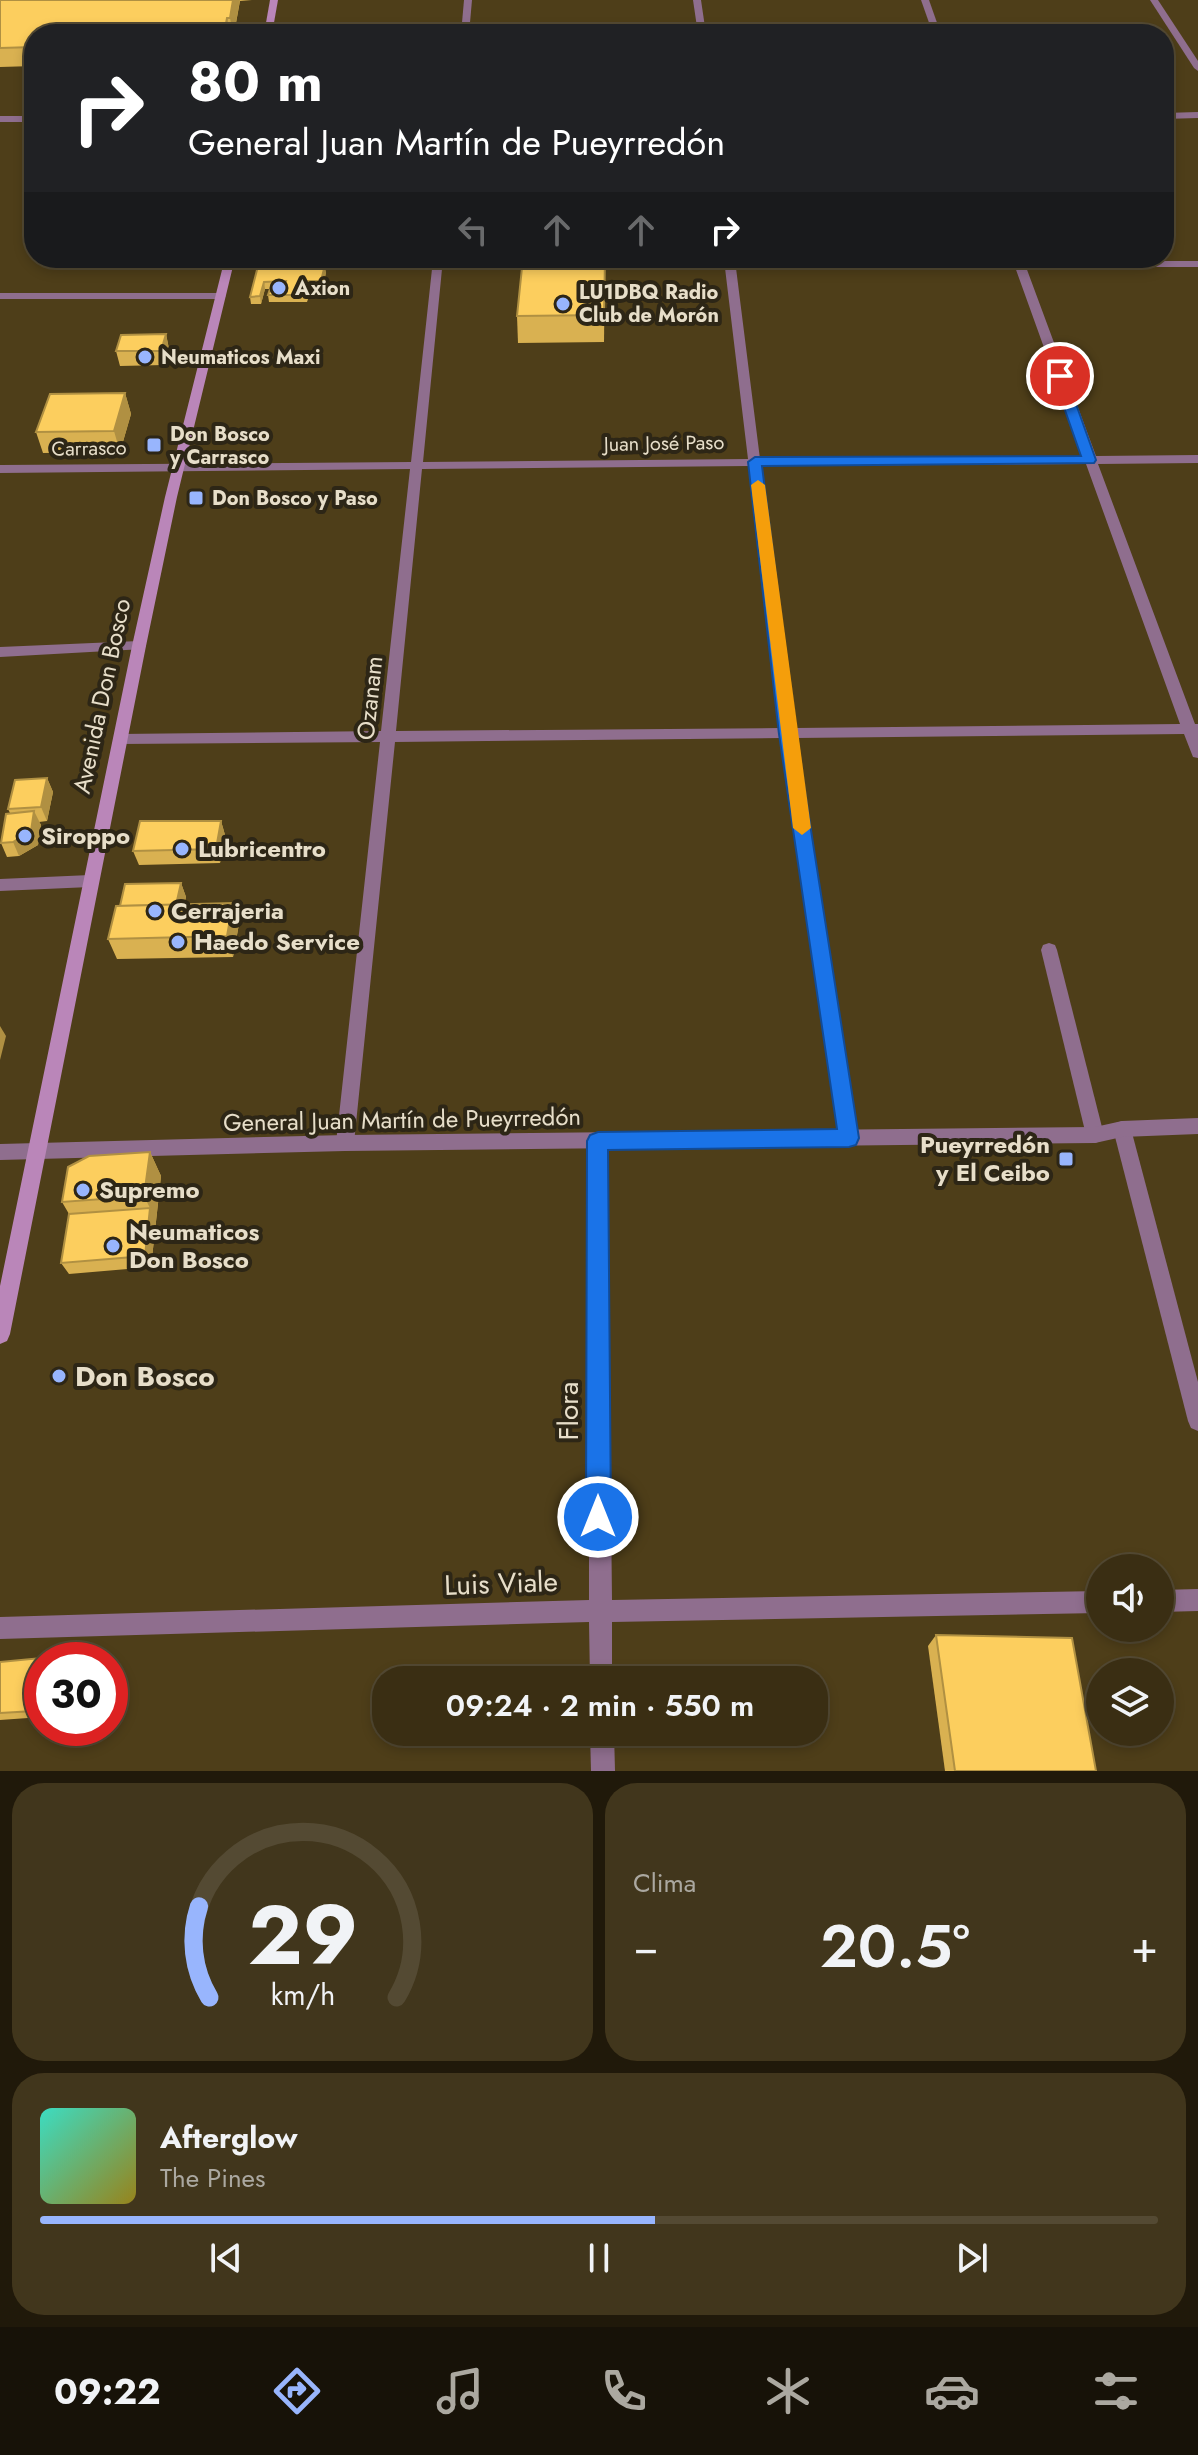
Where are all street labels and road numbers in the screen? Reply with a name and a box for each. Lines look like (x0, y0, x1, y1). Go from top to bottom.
street label: Juan José Paso (601, 428, 725, 459)
street label: Carrasco (51, 433, 127, 464)
street label: Avenida Don Bosco (64, 595, 139, 797)
street label: Ozanam (348, 654, 391, 742)
street label: General Juan Martín de Pueyrredón (223, 1099, 581, 1140)
street label: Flora (548, 1382, 589, 1440)
street label: Luis Viale (443, 1561, 559, 1606)

